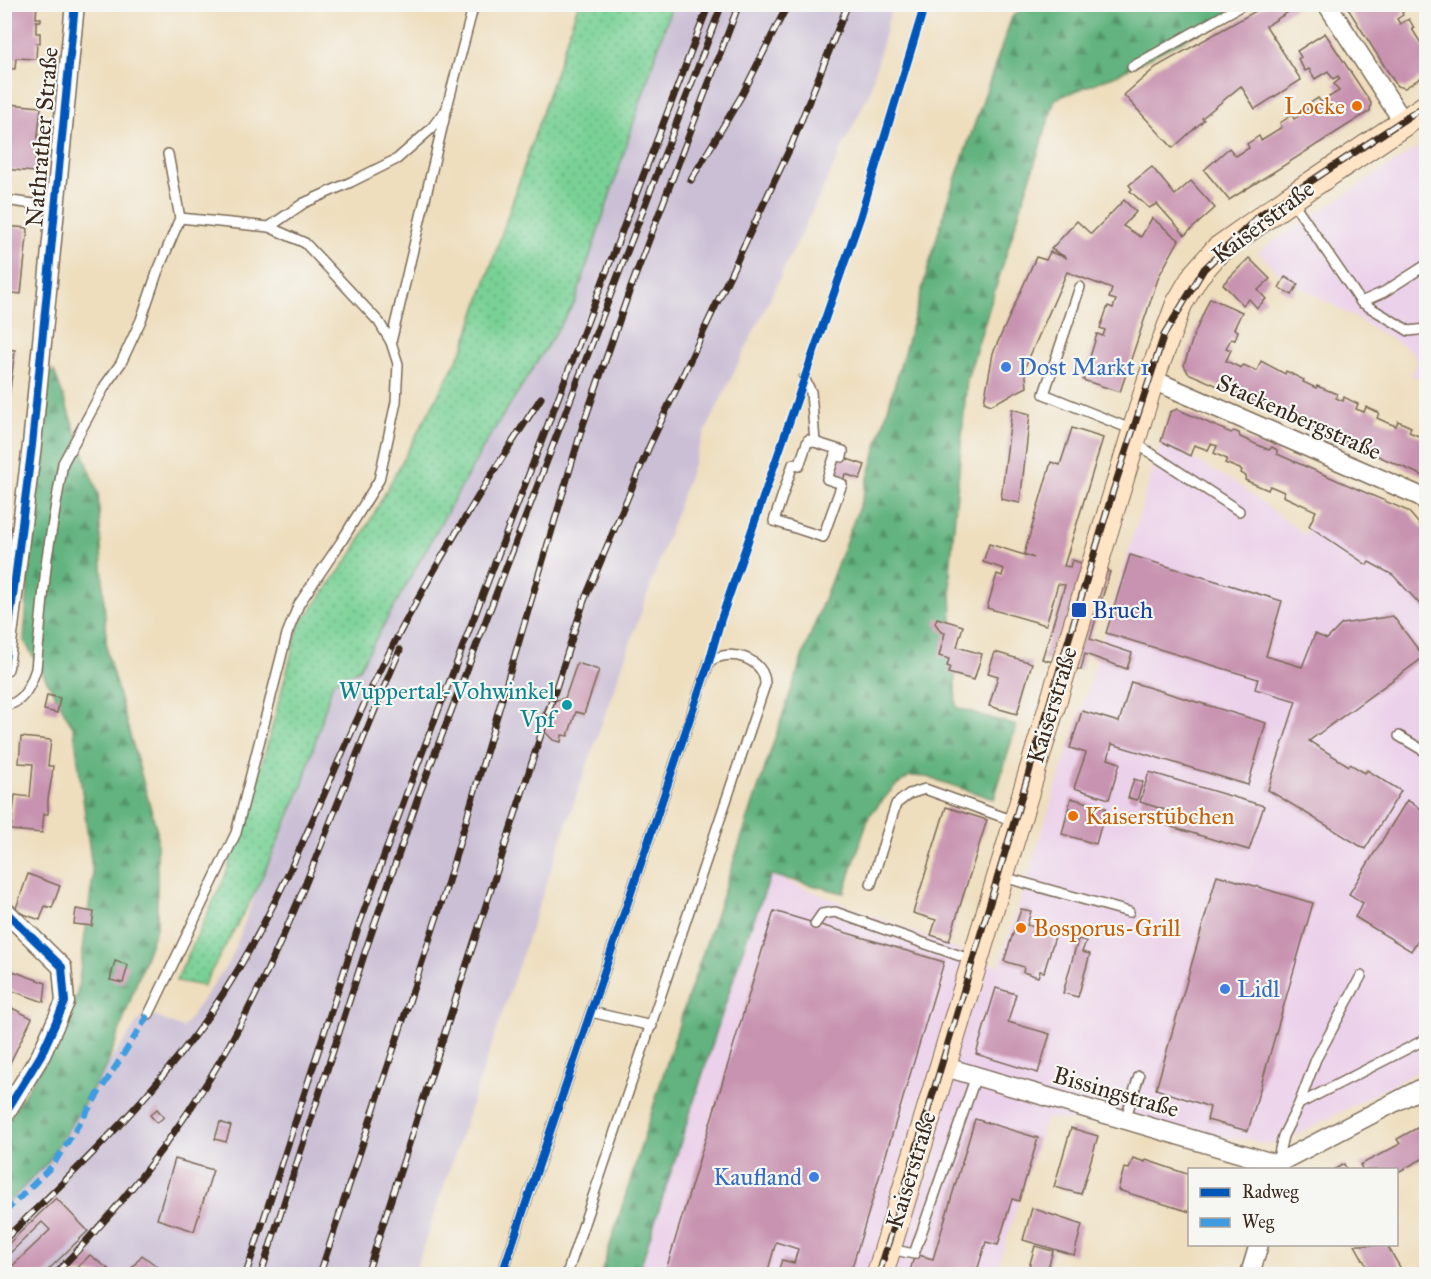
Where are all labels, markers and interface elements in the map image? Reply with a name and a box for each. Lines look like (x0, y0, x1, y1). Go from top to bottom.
street label: Nathrather Straße (19, 46, 65, 228)
place label: Locke (1284, 91, 1345, 121)
marker: Locke (1350, 99, 1364, 113)
street label: Kaiserstraße (1206, 174, 1320, 270)
place label: Dost Markt 1 (1018, 352, 1150, 382)
marker: Dost Markt 1 (999, 360, 1013, 374)
street label: Stackenbergstraße (1212, 367, 1386, 467)
place label: Bruch (1092, 595, 1153, 625)
marker: Bruch (1070, 601, 1088, 619)
street label: Kaiserstraße (1020, 643, 1084, 767)
place label: Wuppertal-Vohwinkel Vpf (339, 676, 559, 734)
marker: Wuppertal-Vohwinkel Vpf (560, 698, 574, 712)
place label: Kaiserstübchen (1085, 801, 1235, 831)
marker: Kaiserstübchen (1066, 809, 1080, 823)
place label: Bosporus-Grill (1033, 913, 1181, 943)
marker: Bosporus-Grill (1014, 921, 1028, 935)
place label: Lidl (1237, 974, 1280, 1004)
marker: Lidl (1218, 982, 1232, 996)
street label: Bissingstraße (1050, 1060, 1182, 1124)
street label: Kaiserstraße (879, 1108, 943, 1232)
place label: Kaufland (713, 1162, 802, 1192)
legend (1188, 1168, 1398, 1246)
marker: Kaufland (807, 1170, 821, 1184)
text: Radweg (1242, 1181, 1299, 1204)
text: Weg (1242, 1211, 1275, 1234)

